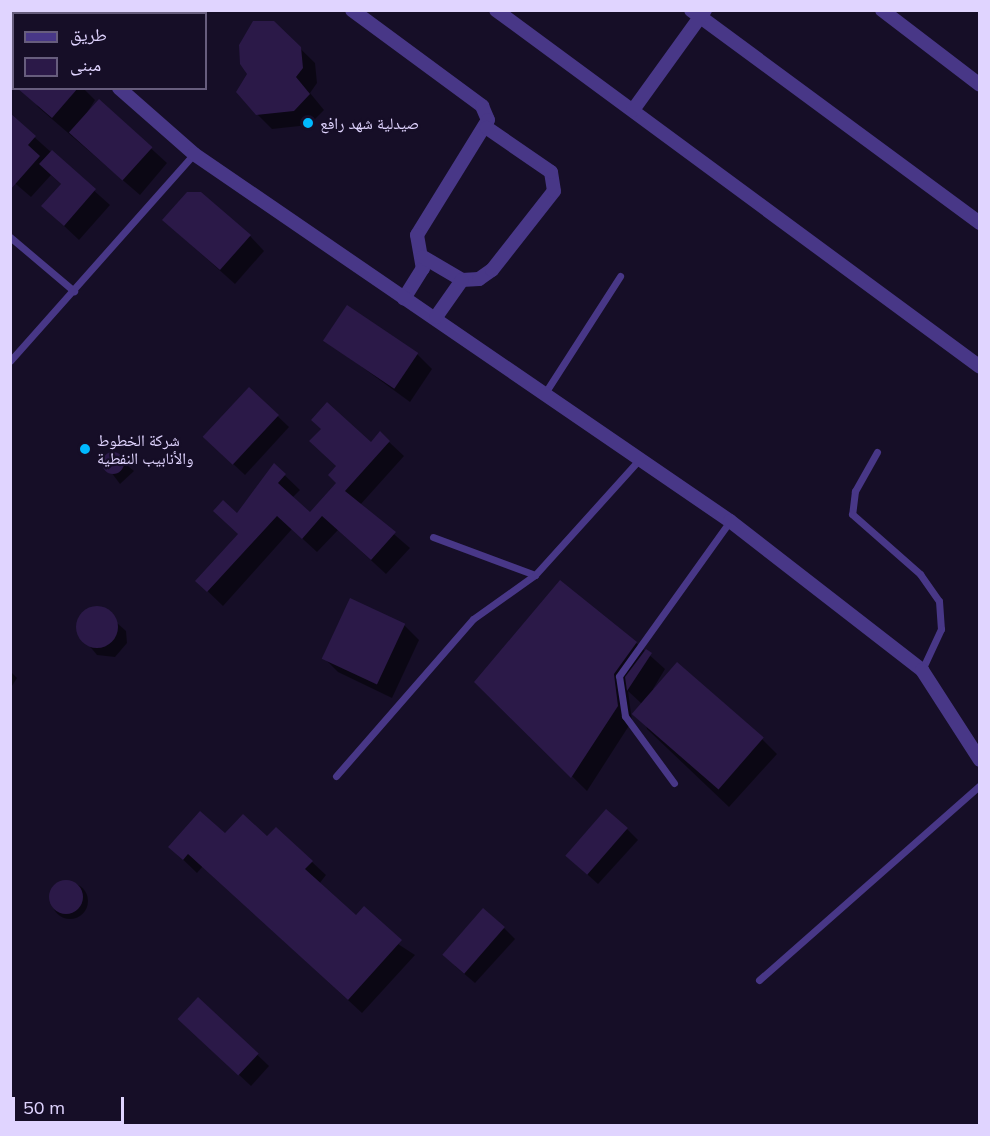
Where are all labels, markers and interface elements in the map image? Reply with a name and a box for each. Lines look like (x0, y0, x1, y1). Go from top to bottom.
legend (12, 12, 207, 90)
text: طريق (70, 23, 107, 46)
text: مبنى (70, 53, 101, 76)
place label: صيدلية شهد رافع (320, 113, 419, 133)
marker: صيدلية شهد رافع (301, 116, 315, 130)
place label: شركة الخطوط والأنابيب النفطية (97, 430, 194, 468)
marker: شركة الخطوط والأنابيب النفطية (78, 442, 92, 456)
scale bar (15, 1085, 128, 1123)
text: 50 m (23, 1096, 65, 1119)

